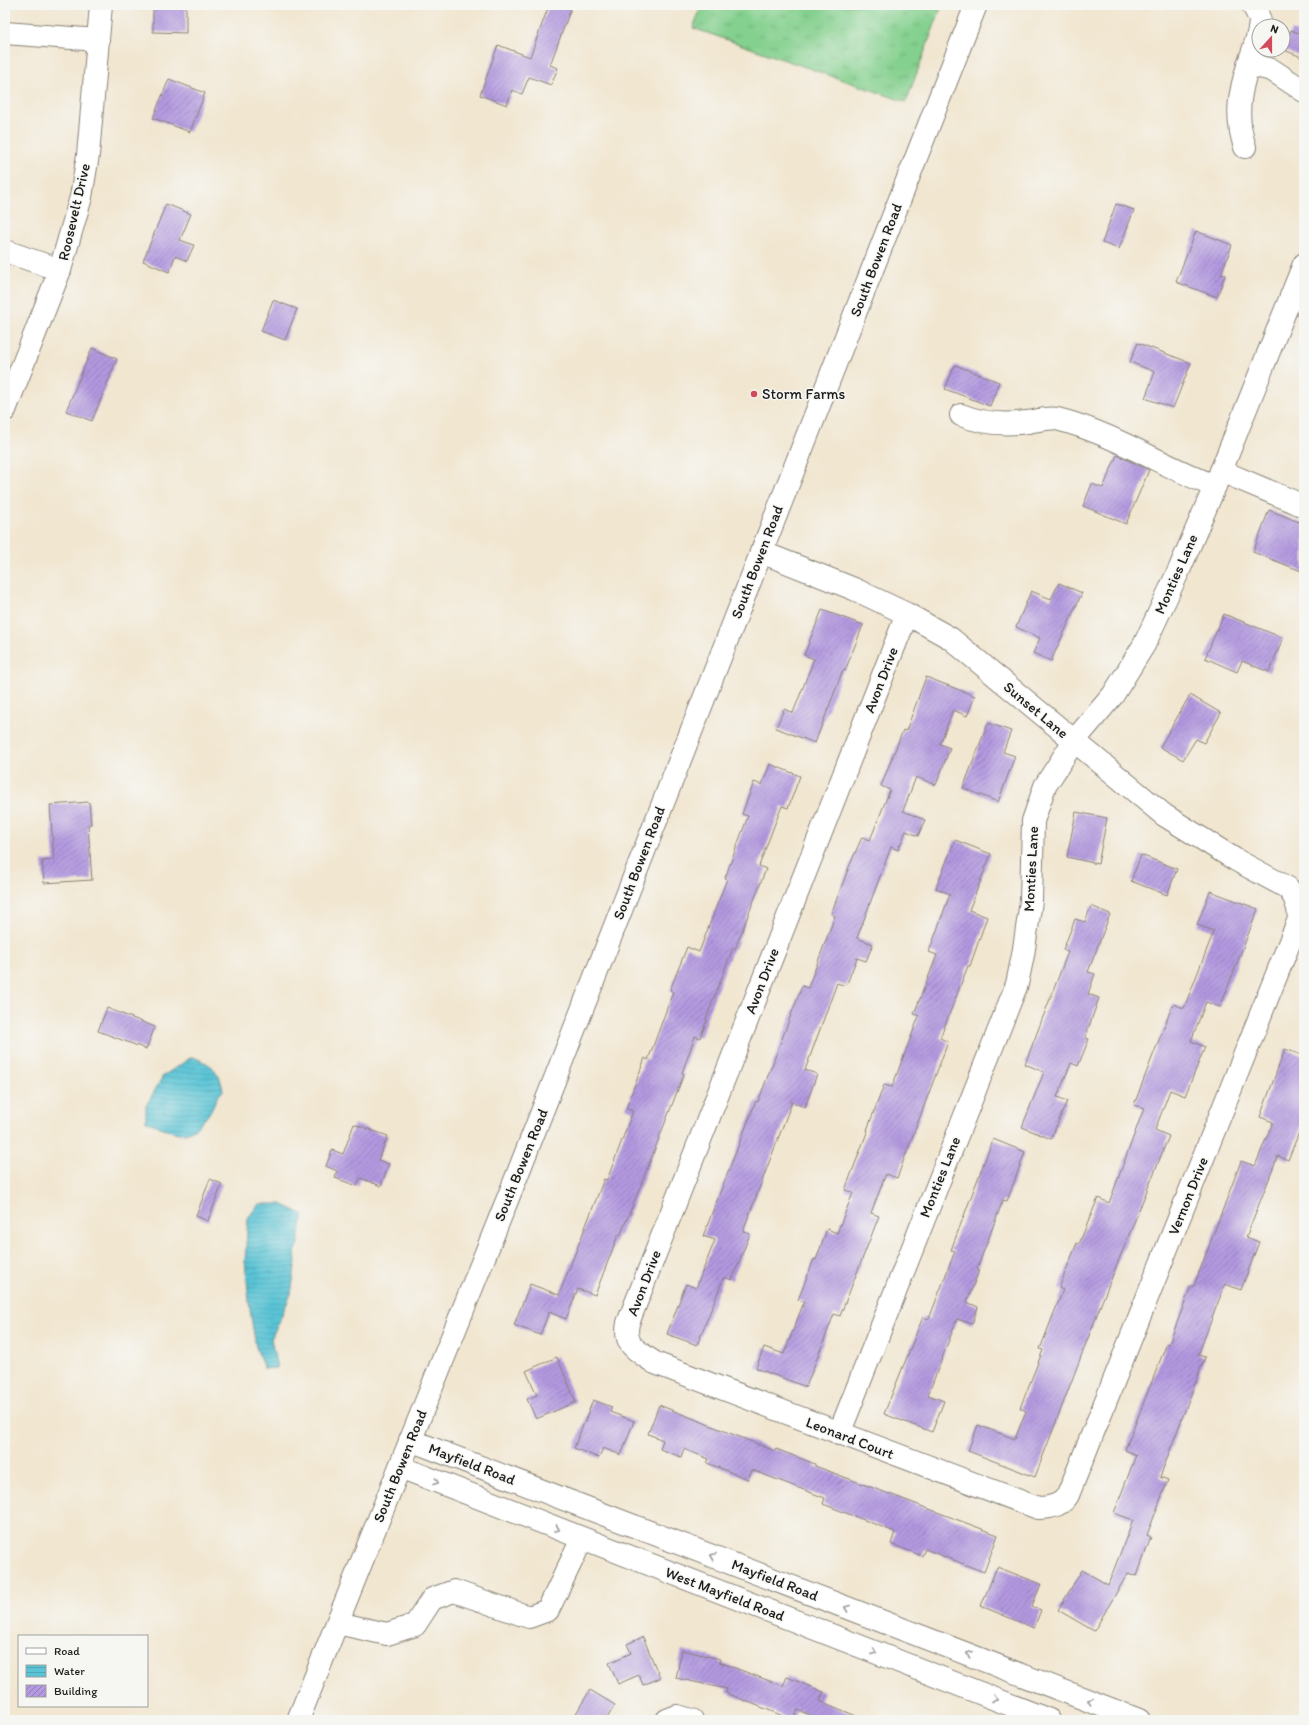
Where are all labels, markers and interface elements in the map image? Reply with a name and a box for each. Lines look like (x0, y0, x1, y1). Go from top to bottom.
north arrow (1251, 18, 1291, 58)
text: N (1269, 22, 1280, 37)
street label: Roosevelt Drive (54, 162, 94, 262)
street label: South Bowen Road (846, 201, 906, 319)
place label: Storm Farms (762, 385, 846, 403)
marker: Storm Farms (749, 389, 759, 399)
street label: South Bowen Road (727, 503, 787, 621)
street label: Monties Lane (1150, 531, 1202, 617)
street label: Avon Drive (860, 644, 902, 716)
street label: Sunset Lane (1000, 678, 1072, 742)
street label: South Bowen Road (609, 804, 669, 922)
street label: Monties Lane (1020, 826, 1042, 912)
street label: Avon Drive (741, 945, 783, 1017)
street label: South Bowen Road (490, 1106, 552, 1224)
street label: Monties Lane (916, 1134, 964, 1220)
street label: Vernon Drive (1164, 1154, 1212, 1238)
street label: Avon Drive (623, 1247, 665, 1319)
street label: South Bowen Road (369, 1407, 431, 1525)
street label: Leonard Court (803, 1413, 897, 1463)
street label: Mayfield Road (426, 1439, 519, 1489)
one-way arrow (433, 1477, 440, 1485)
one-way arrow (554, 1524, 561, 1532)
one-way arrow (709, 1553, 716, 1561)
street label: Mayfield Road (729, 1555, 822, 1605)
street label: West Mayfield Road (663, 1563, 787, 1625)
one-way arrow (844, 1604, 851, 1612)
legend (18, 1635, 148, 1707)
text: Road (54, 1644, 80, 1658)
one-way arrow (871, 1647, 878, 1655)
one-way arrow (965, 1651, 972, 1659)
text: Water (54, 1664, 85, 1678)
text: Building (54, 1684, 98, 1698)
one-way arrow (991, 1694, 999, 1702)
one-way arrow (1086, 1698, 1094, 1706)

